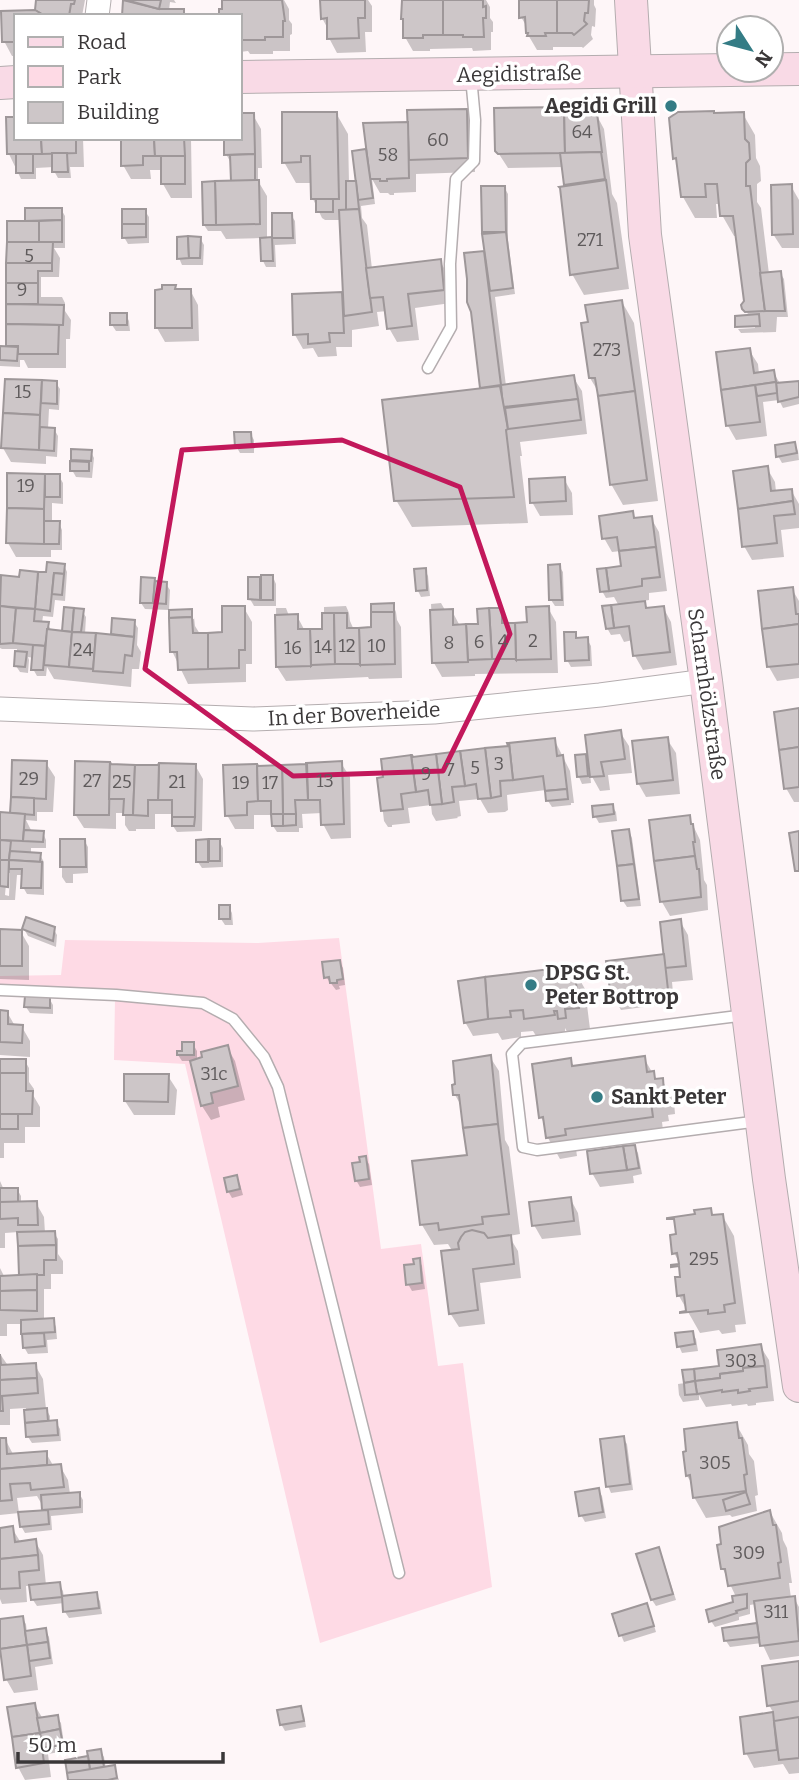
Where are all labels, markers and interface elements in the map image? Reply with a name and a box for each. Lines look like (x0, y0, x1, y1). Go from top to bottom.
legend (14, 14, 242, 140)
north arrow (715, 14, 785, 84)
text: Road (77, 29, 126, 55)
text: N (750, 46, 777, 72)
street label: Aegidistraße (456, 60, 582, 88)
text: Park (77, 64, 121, 90)
place label: Aegidi Grill (545, 93, 657, 119)
marker: Aegidi Grill (663, 98, 679, 114)
text: Building (77, 99, 160, 125)
house number: 64 (571, 121, 593, 143)
house number: 60 (427, 129, 449, 151)
house number: 58 (378, 144, 398, 166)
house number: 271 (577, 229, 604, 251)
house number: 5 (24, 245, 34, 267)
house number: 9 (17, 279, 27, 301)
house number: 273 (593, 339, 621, 361)
house number: 15 (15, 381, 31, 403)
house number: 19 (17, 475, 35, 497)
street label: Scharnhölzstraße (682, 606, 732, 782)
house number: 4 (498, 630, 509, 652)
house number: 2 (528, 630, 538, 652)
house number: 6 (474, 631, 484, 653)
house number: 8 (444, 632, 454, 654)
house number: 12 (338, 635, 356, 657)
house number: 10 (368, 635, 386, 657)
house number: 14 (314, 636, 332, 658)
house number: 16 (284, 637, 302, 659)
house number: 24 (73, 639, 94, 661)
street label: In der Boverheide (267, 696, 441, 732)
house number: 3 (494, 753, 504, 775)
house number: 5 (470, 757, 480, 779)
house number: 7 (445, 759, 455, 781)
house number: 9 (421, 763, 431, 785)
house number: 29 (19, 768, 39, 790)
house number: 27 (83, 770, 101, 792)
house number: 13 (316, 770, 334, 792)
house number: 25 (112, 771, 132, 793)
house number: 21 (168, 771, 186, 793)
house number: 19 (232, 772, 250, 794)
house number: 17 (262, 772, 278, 794)
place label: DPSG St. Peter Bottrop (545, 960, 679, 1010)
marker: DPSG St. Peter Bottrop (523, 977, 539, 993)
house number: 31c (201, 1063, 227, 1085)
place label: Sankt Peter (611, 1084, 727, 1110)
marker: Sankt Peter (589, 1089, 605, 1105)
house number: 295 (689, 1248, 719, 1270)
house number: 303 (725, 1350, 757, 1372)
house number: 305 (699, 1452, 731, 1474)
house number: 309 (733, 1542, 765, 1564)
house number: 311 (764, 1601, 789, 1623)
scale bar (18, 1720, 222, 1764)
text: 50 m (28, 1732, 77, 1758)

